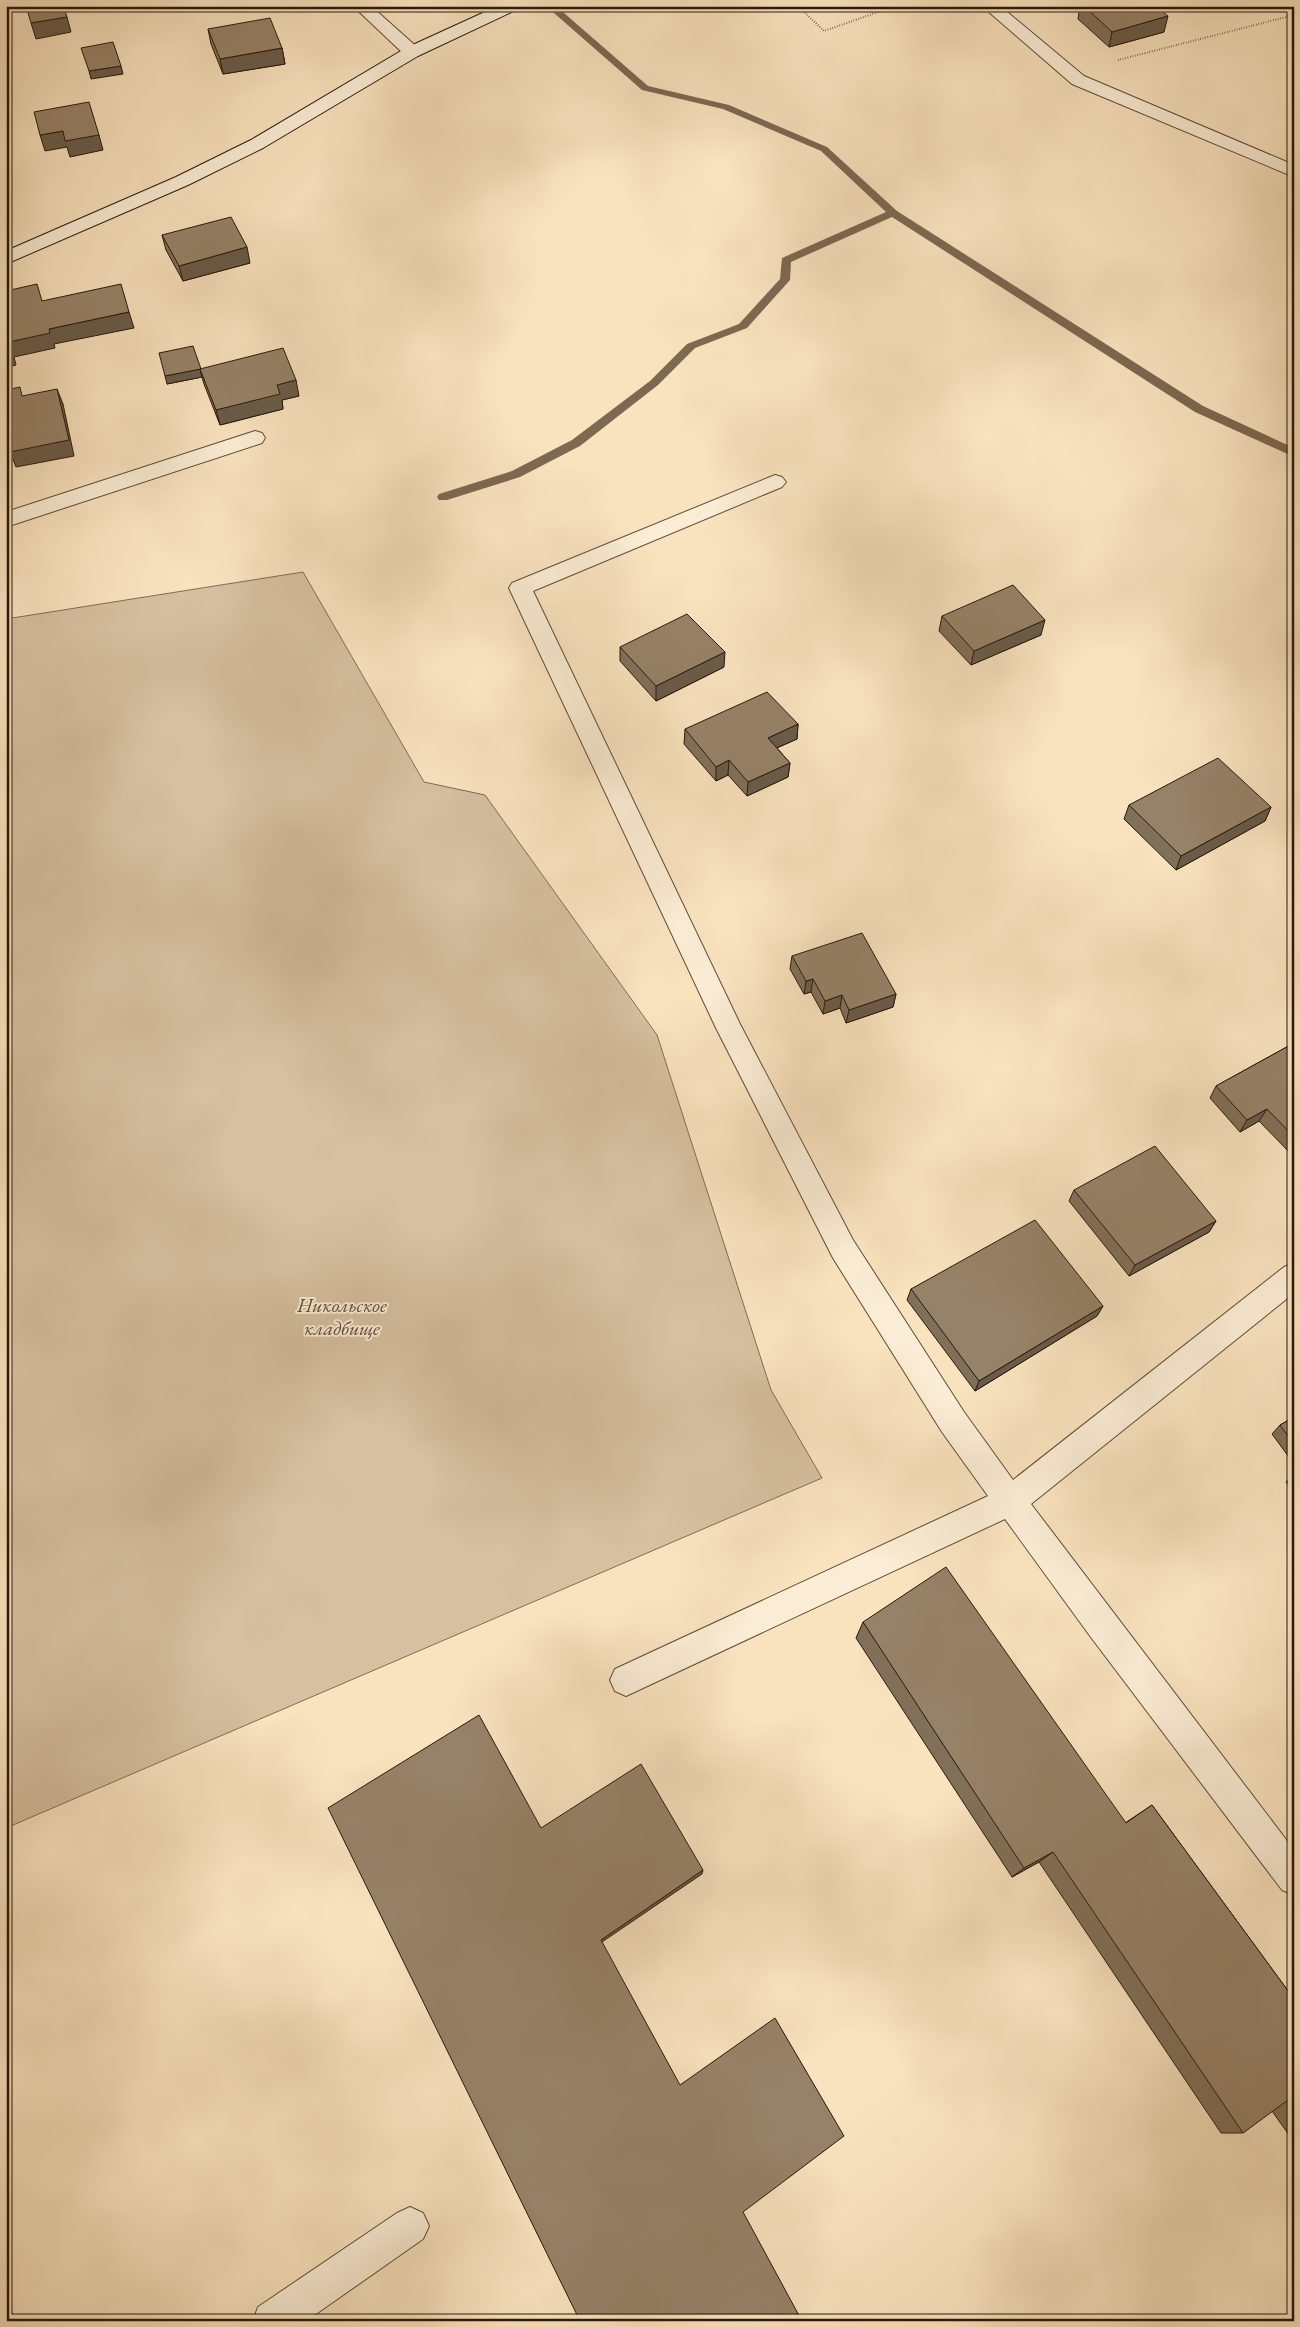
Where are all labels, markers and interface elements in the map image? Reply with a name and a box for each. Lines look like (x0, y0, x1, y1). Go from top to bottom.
park label: Никольское кладбище (296, 1292, 387, 1341)

